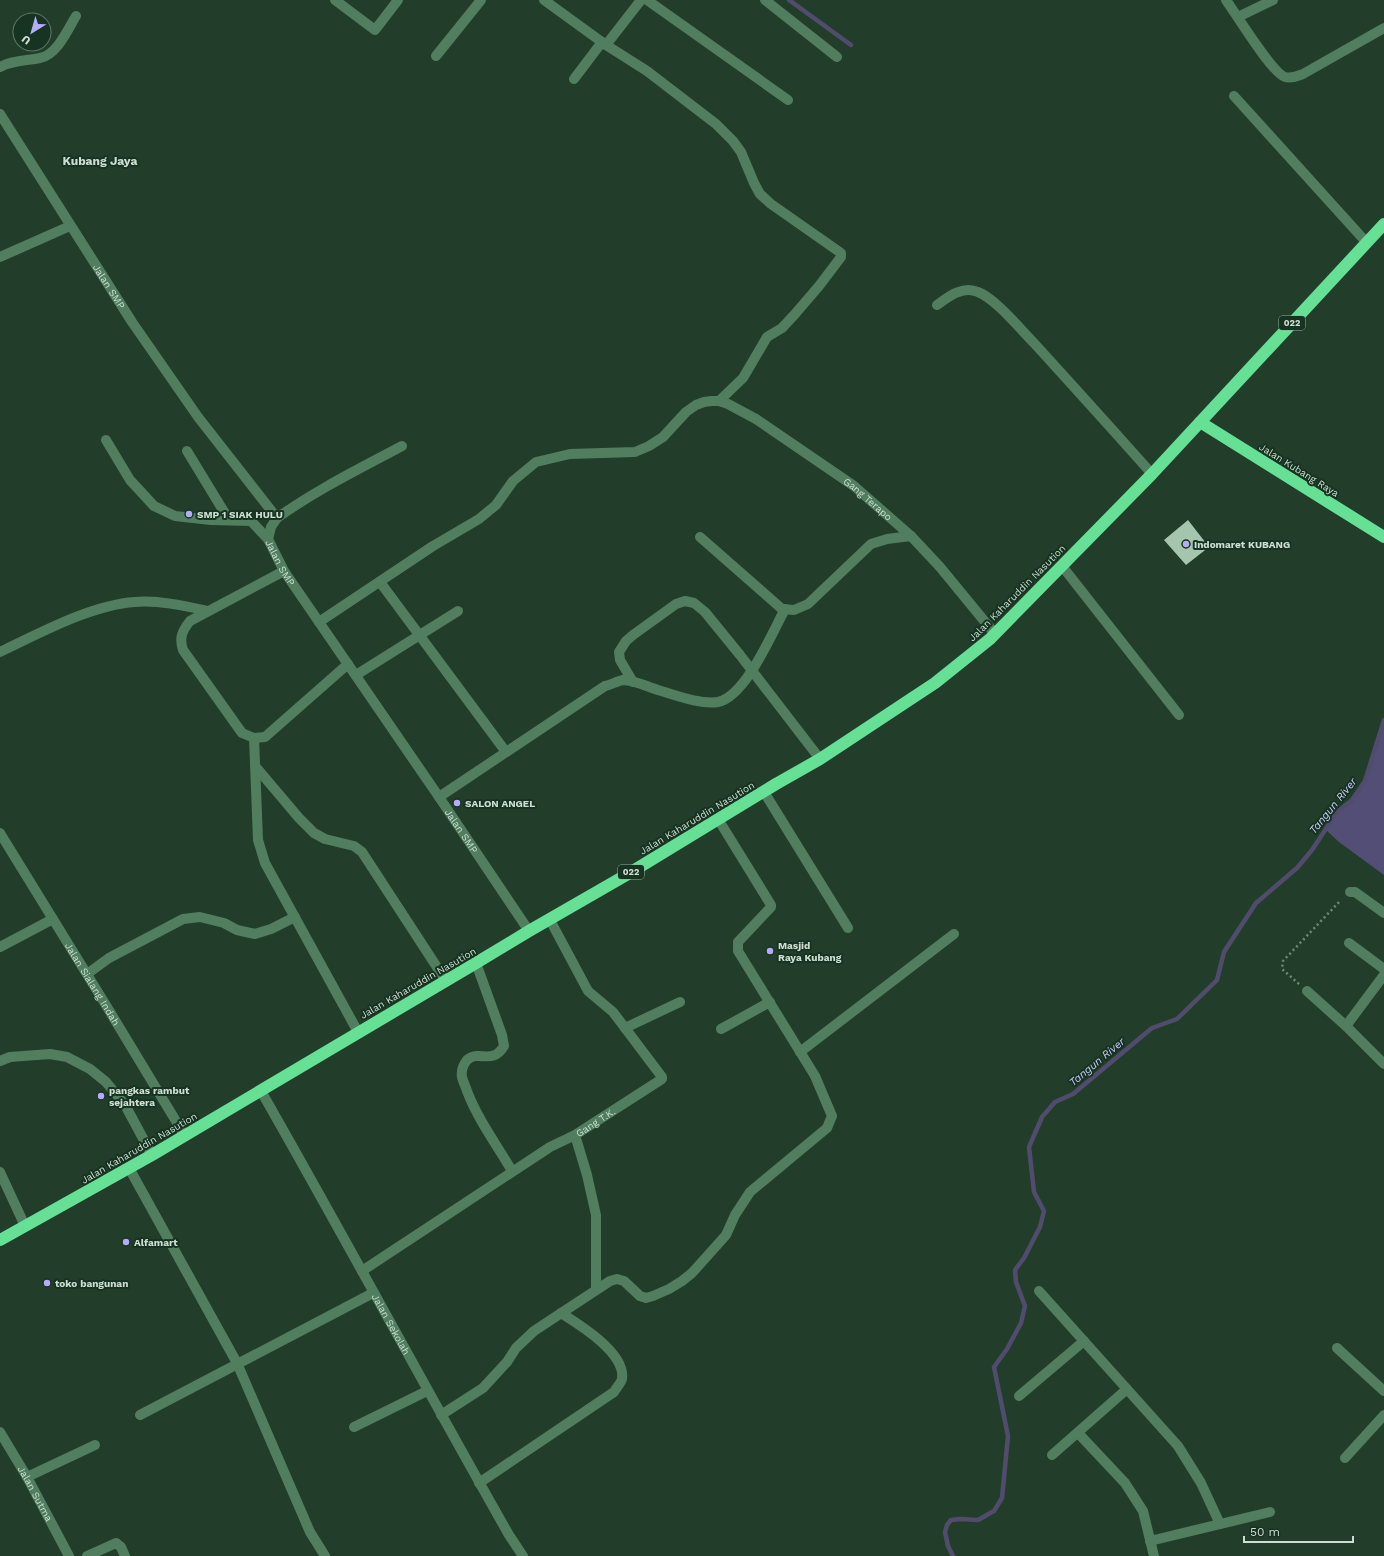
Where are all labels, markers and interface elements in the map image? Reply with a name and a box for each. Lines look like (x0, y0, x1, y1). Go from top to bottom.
north arrow (12, 12, 52, 52)
text: U (19, 32, 33, 47)
district label: Kubang Jaya (63, 154, 138, 168)
street label: Jalan SMP (91, 262, 128, 311)
road number: 022 (1279, 316, 1305, 330)
street label: Jalan Kubang Raya (1257, 441, 1341, 499)
street label: Gang Terapo (842, 475, 894, 522)
marker: SMP 1 SIAK HULU (184, 509, 194, 519)
place label: SMP 1 SIAK HULU (197, 509, 283, 520)
street label: Jalan SMP (264, 538, 298, 587)
marker: Indomaret KUBANG (1181, 539, 1191, 549)
place label: Indomaret KUBANG (1194, 539, 1290, 550)
street label: Jalan Kaharuddin Nasution (966, 542, 1068, 644)
water label: Tangun River (1306, 775, 1360, 837)
street label: Jalan Kaharuddin Nasution (638, 779, 756, 857)
marker: SALON ANGEL (452, 798, 462, 808)
place label: SALON ANGEL (465, 798, 535, 809)
street label: Jalan SMP (443, 807, 480, 855)
road number: 022 (618, 865, 644, 879)
street label: Jalan Sialang Indah (63, 940, 122, 1027)
place label: Masjid Raya Kubang (778, 940, 842, 963)
street label: Jalan Kaharuddin Nasution (358, 945, 478, 1021)
marker: Masjid Raya Kubang (765, 946, 775, 956)
water label: Tangun River (1067, 1035, 1128, 1089)
place label: pangkas rambut sejahtera (109, 1085, 190, 1108)
marker: pangkas rambut sejahtera (96, 1091, 106, 1101)
street label: Gang T.K. (573, 1105, 617, 1139)
street label: Jalan Kaharuddin Nasution (79, 1110, 199, 1186)
marker: Alfamart (121, 1237, 131, 1247)
place label: Alfamart (134, 1237, 178, 1248)
marker: toko bangunan (42, 1278, 52, 1288)
place label: toko bangunan (55, 1278, 128, 1289)
street label: Jalan Sekolah (370, 1292, 413, 1356)
street label: Jalan Sutma (16, 1464, 55, 1523)
scale bar (1244, 1518, 1353, 1544)
text: 50 m (1250, 1525, 1280, 1539)

